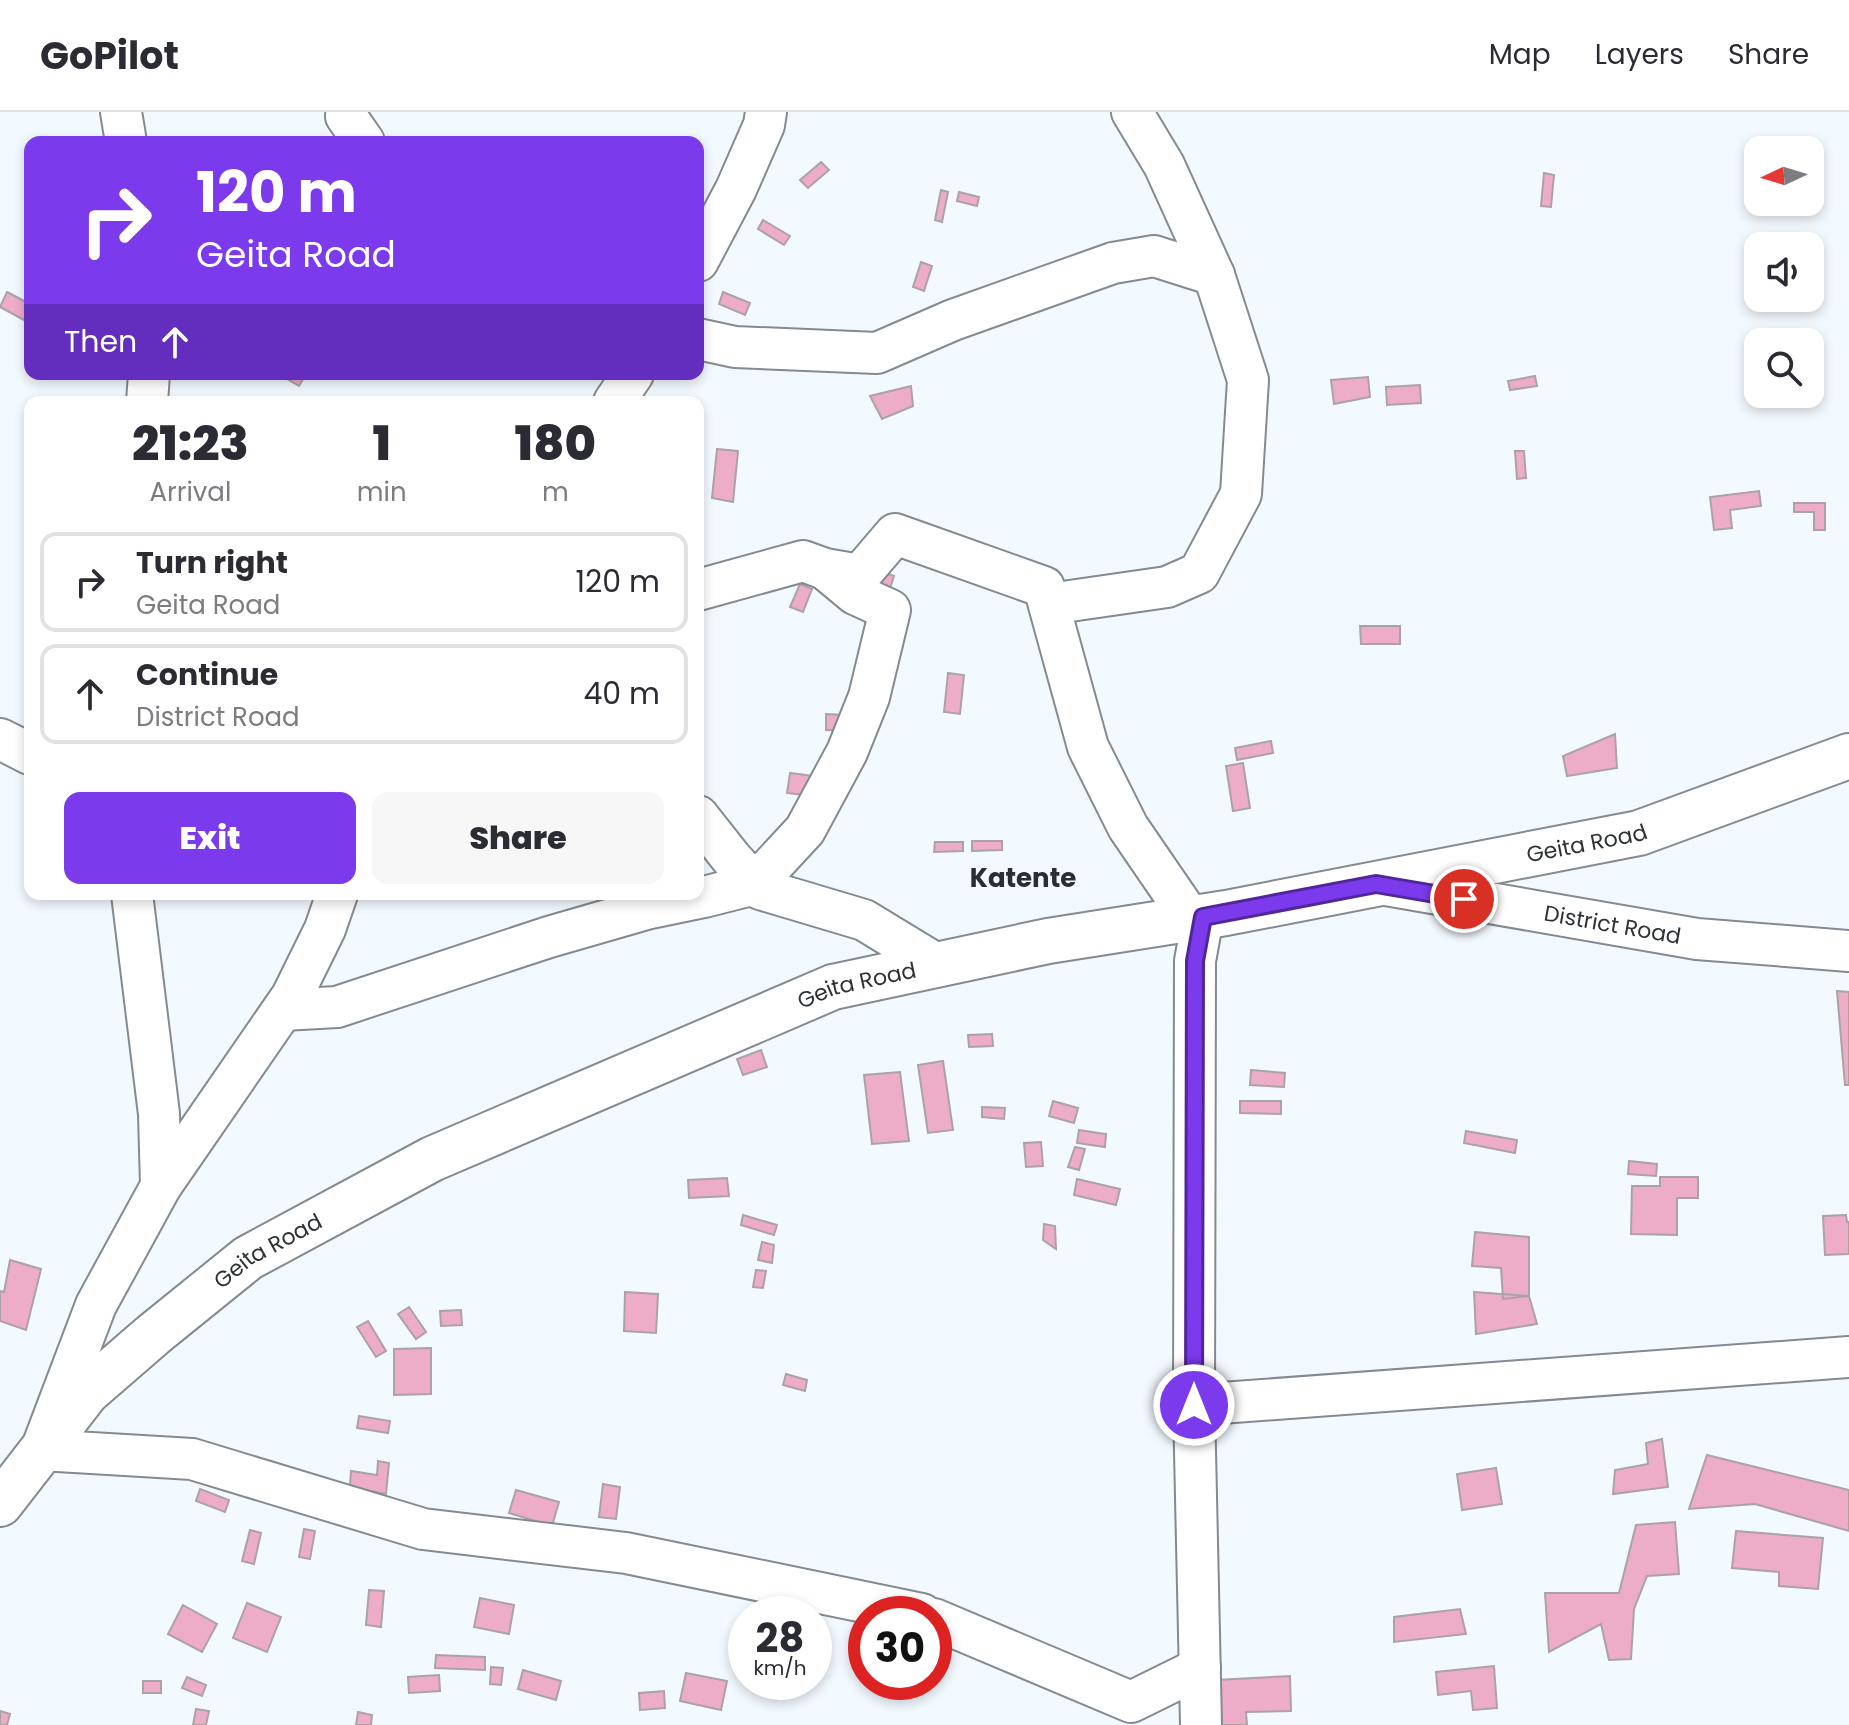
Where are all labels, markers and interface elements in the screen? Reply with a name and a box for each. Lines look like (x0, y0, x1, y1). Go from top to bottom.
text: GoPilot (40, 29, 179, 82)
text: Map (1489, 35, 1551, 74)
text: Layers (1595, 35, 1684, 74)
text: Share (1728, 35, 1809, 74)
north arrow (1744, 136, 1824, 216)
map controls (1744, 136, 1824, 408)
text: 120 m (196, 153, 357, 232)
icon: right (64, 168, 168, 272)
text: Geita Road (196, 229, 396, 280)
button: sound (1744, 232, 1824, 312)
text: Then (64, 320, 137, 363)
icon: ahead (153, 320, 197, 364)
button: search (1744, 328, 1824, 408)
text: 21:23 (132, 410, 249, 477)
text: 1 (372, 410, 391, 477)
text: 180 (515, 410, 596, 477)
text: Arrival (149, 474, 231, 510)
text: min (357, 474, 407, 510)
text: m (542, 474, 569, 510)
text: Turn right (136, 541, 288, 584)
icon: right (68, 560, 112, 604)
text: 120 m (575, 560, 660, 603)
text: Geita Road (136, 587, 280, 623)
text: Continue (136, 653, 278, 696)
icon: ahead (68, 672, 112, 716)
text: 40 m (583, 672, 660, 715)
text: District Road (136, 699, 300, 735)
button: Exit (64, 792, 356, 884)
button: Share (372, 792, 664, 884)
street label: Geita Road (1524, 816, 1652, 870)
district label: Katente (970, 860, 1076, 896)
pin (1430, 865, 1498, 933)
icon: arrive (1442, 877, 1486, 921)
street label: District Road (1542, 898, 1683, 952)
street label: Geita Road (792, 955, 919, 1017)
street label: Geita Road (207, 1206, 328, 1296)
position arrow (1152, 1363, 1236, 1447)
speed limit sign: 30 (848, 1596, 952, 1700)
text: 28 (756, 1610, 804, 1666)
text: km/h (753, 1654, 807, 1682)

